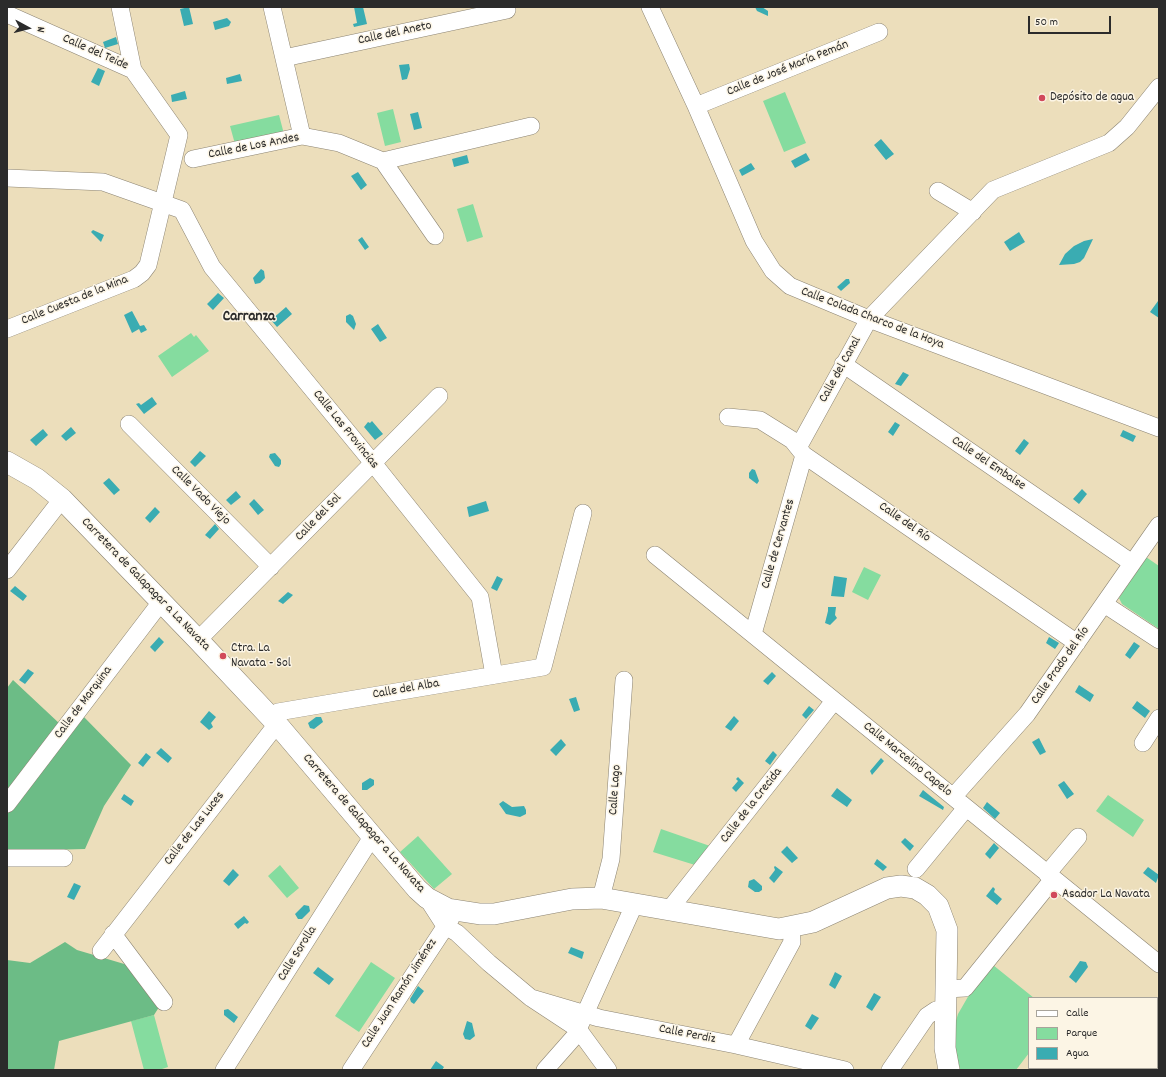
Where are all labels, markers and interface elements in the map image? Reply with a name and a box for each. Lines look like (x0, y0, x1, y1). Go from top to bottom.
north arrow (8, 8, 48, 48)
scale bar (1030, 8, 1113, 34)
text: 50 m (1035, 14, 1058, 31)
street label: Calle del Aneto (357, 19, 433, 49)
text: N (32, 26, 48, 33)
street label: Calle del Teide (60, 32, 130, 74)
street label: Calle de José María Pemán (725, 37, 851, 101)
place label: Depósito de agua (1050, 90, 1134, 106)
marker: Depósito de agua (1037, 93, 1047, 103)
street label: Calle de Los Andes (207, 131, 301, 163)
street label: Calle Cuesta de la Mina (19, 272, 131, 330)
street label: Calle Colada Charco de la Hoya (798, 284, 946, 354)
district label: Carranza (223, 309, 275, 327)
street label: Calle del Canal (816, 334, 866, 406)
street label: Calle Las Provincias (308, 387, 382, 473)
street label: Calle del Embalse (948, 433, 1028, 495)
street label: Calle Vado Viejo (167, 463, 233, 529)
street label: Calle del Sol (293, 491, 345, 545)
street label: Calle de Cervantes (759, 497, 799, 591)
street label: Calle del Río (875, 499, 933, 547)
street label: Carretera de Galapagar a La Navata (77, 515, 213, 655)
street label: Calle Prado del Río (1028, 624, 1094, 708)
place label: Ctra. La Navata - Sol (231, 641, 291, 672)
marker: Ctra. La Navata - Sol (218, 651, 228, 661)
street label: Calle de Marquina (52, 664, 116, 742)
street label: Calle del Alba (372, 676, 440, 704)
street label: Calle Marcelino Capelo (859, 719, 955, 801)
street label: Carretera de Galapagar a La Navata (298, 751, 428, 897)
street label: Calle Lago (606, 764, 626, 816)
street label: Calle de la Crecida (718, 765, 786, 847)
street label: Calle de Las Luces (161, 789, 229, 869)
place label: Asador La Navata (1062, 887, 1150, 903)
marker: Asador La Navata (1049, 890, 1059, 900)
street label: Calle Sorolla (275, 924, 321, 984)
street label: Calle Juan Ramón Jiménez (359, 936, 441, 1052)
legend (1028, 997, 1158, 1069)
text: Calle (1066, 1005, 1089, 1022)
street label: Calle Perdiz (657, 1022, 717, 1048)
text: Parque (1066, 1025, 1097, 1042)
text: Agua (1066, 1045, 1089, 1062)

